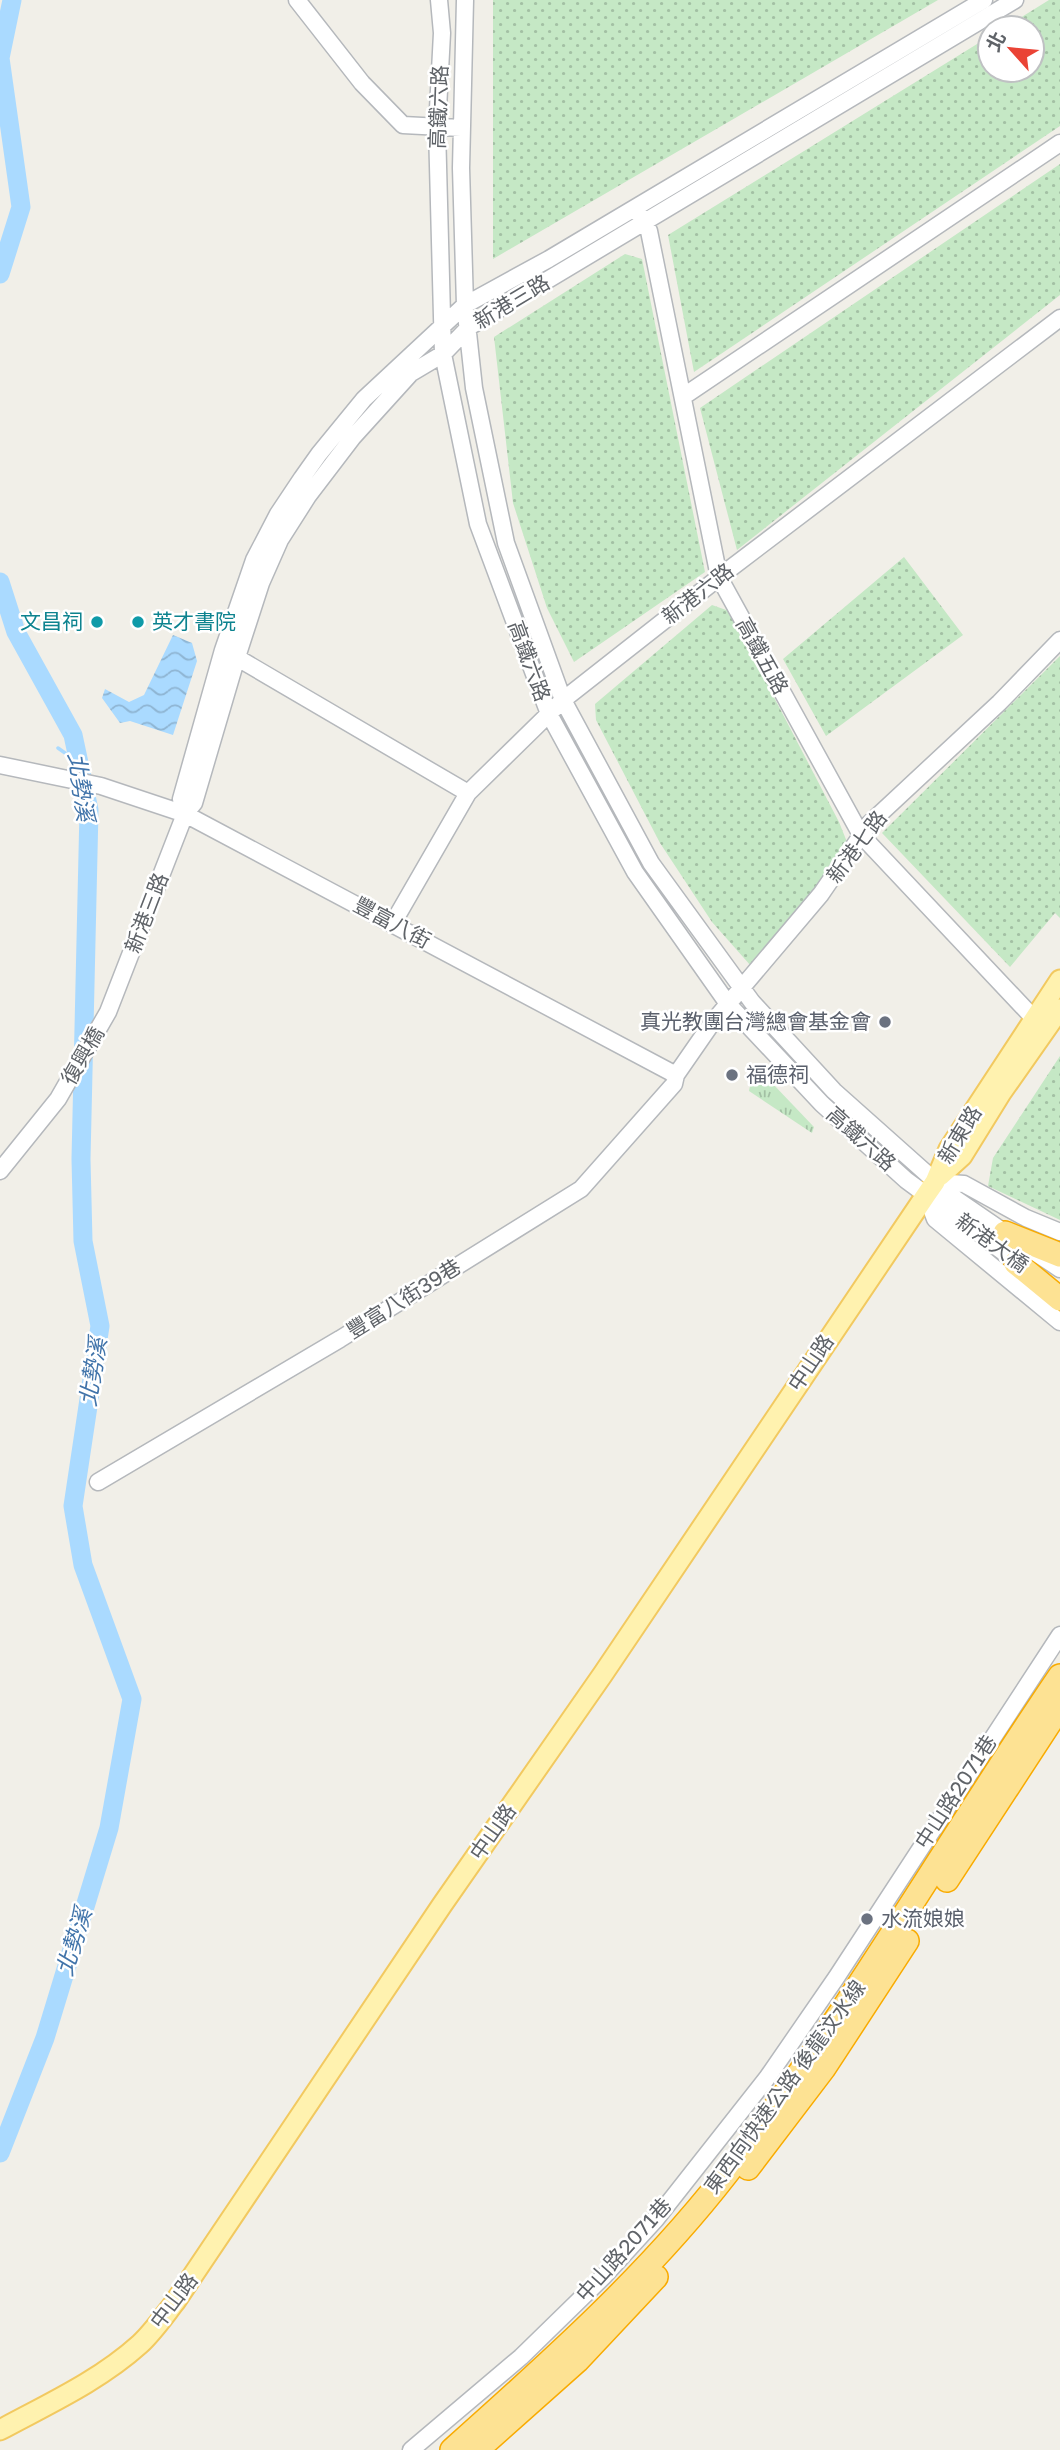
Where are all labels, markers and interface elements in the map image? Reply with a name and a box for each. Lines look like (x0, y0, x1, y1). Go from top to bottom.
north arrow (976, 14, 1046, 84)
text: 北 (981, 27, 1010, 55)
street label: 高鐵六路 (424, 65, 452, 149)
street label: 新港三路 (469, 268, 554, 334)
street label: 新港六路 (656, 557, 738, 629)
place label: 文昌祠 (20, 608, 83, 634)
place label: 英才書院 (152, 608, 236, 634)
street label: 高鐵五路 (731, 612, 795, 699)
marker: 文昌祠 (89, 614, 105, 630)
marker: 英才書院 (130, 614, 146, 630)
street label: 高鐵六路 (503, 617, 557, 705)
water label: 北勢溪 (63, 751, 101, 826)
street label: 新港七路 (821, 805, 892, 888)
street label: 新港三路 (119, 869, 173, 957)
street label: 豐富八街 (349, 891, 436, 953)
place label: 真光教團台灣總會基金會 (640, 1008, 871, 1034)
marker: 真光教團台灣總會基金會 (877, 1014, 893, 1030)
street label: 復興橋 (55, 1022, 109, 1089)
place label: 福德祠 (746, 1061, 809, 1087)
marker: 福德祠 (724, 1067, 740, 1083)
street label: 高鐵六路 (822, 1100, 902, 1176)
street label: 新東路 (932, 1101, 987, 1168)
street label: 新港大橋 (951, 1207, 1034, 1277)
street label: 豐富八街39巷 (341, 1253, 465, 1344)
street label: 中山路 (782, 1329, 839, 1396)
water label: 北勢溪 (73, 1333, 112, 1408)
street label: 中山路2071巷 (909, 1730, 1002, 1853)
street label: 中山路 (463, 1798, 521, 1865)
water label: 北勢溪 (50, 1902, 97, 1979)
place label: 水流娘娘 (881, 1905, 965, 1931)
marker: 水流娘娘 (859, 1911, 875, 1927)
street label: 東西向快速公路 後龍汶水線 (698, 1975, 870, 2198)
street label: 中山路2071巷 (570, 2192, 677, 2307)
street label: 中山路 (144, 2267, 203, 2333)

